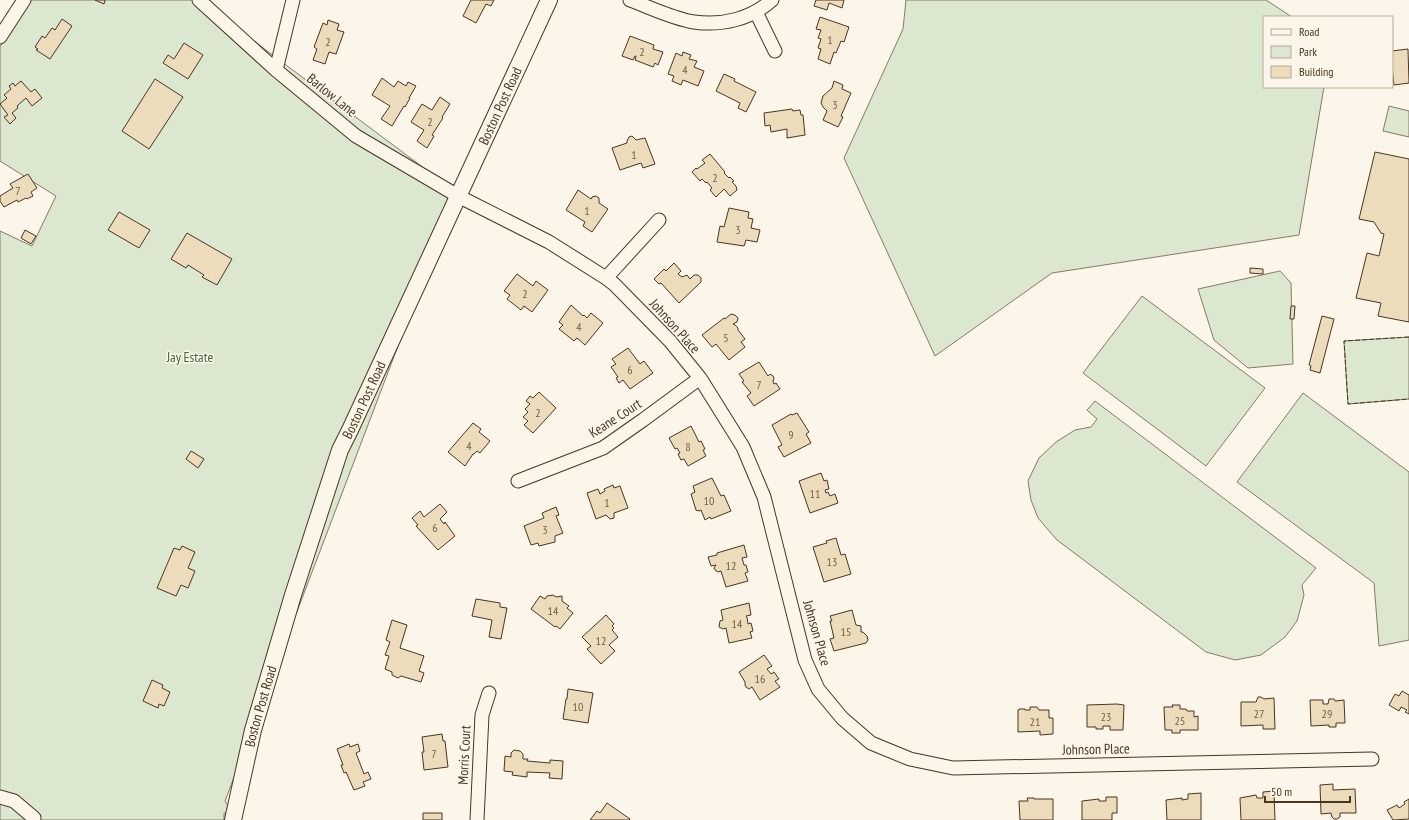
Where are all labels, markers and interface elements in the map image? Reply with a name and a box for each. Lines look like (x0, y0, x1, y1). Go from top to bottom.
legend (1263, 16, 1393, 88)
text: Road (1299, 24, 1319, 39)
house number: 1 (827, 32, 833, 47)
house number: 2 (325, 34, 331, 49)
house number: 2 (639, 44, 645, 59)
text: Park (1299, 44, 1317, 59)
house number: 4 (682, 62, 688, 77)
street label: Boston Post Road (474, 64, 526, 148)
text: Building (1299, 64, 1334, 79)
street label: Barlow Lane (303, 69, 361, 121)
house number: 3 (832, 97, 838, 112)
house number: 2 (427, 114, 433, 129)
house number: 1 (631, 147, 637, 162)
house number: 2 (712, 170, 718, 185)
house number: 7 (15, 183, 21, 198)
house number: 1 (584, 203, 590, 218)
house number: 3 (735, 222, 741, 237)
house number: 2 (522, 286, 528, 301)
street label: Johnson Place (645, 294, 704, 357)
house number: 4 (576, 319, 582, 334)
house number: 5 (723, 330, 729, 345)
park label: Jay Estate (166, 348, 213, 366)
street label: Boston Post Road (338, 358, 390, 442)
house number: 6 (627, 362, 633, 377)
house number: 7 (756, 377, 762, 392)
street label: Keane Court (585, 394, 645, 442)
house number: 2 (535, 405, 541, 420)
house number: 9 (788, 427, 794, 442)
house number: 4 (466, 438, 472, 453)
house number: 8 (685, 439, 691, 454)
house number: 11 (810, 486, 820, 501)
house number: 10 (704, 493, 714, 508)
house number: 1 (604, 495, 610, 510)
house number: 6 (432, 520, 438, 535)
house number: 3 (542, 522, 548, 537)
house number: 13 (827, 554, 837, 569)
house number: 12 (726, 558, 736, 573)
street label: Johnson Place (799, 597, 835, 668)
house number: 14 (548, 603, 559, 618)
house number: 14 (732, 616, 743, 631)
house number: 15 (841, 624, 851, 639)
house number: 12 (596, 633, 606, 648)
street label: Boston Post Road (241, 663, 281, 749)
house number: 16 (755, 671, 765, 686)
house number: 10 (573, 699, 583, 714)
house number: 27 (1254, 706, 1264, 721)
house number: 29 (1322, 706, 1332, 721)
house number: 23 (1101, 709, 1111, 724)
house number: 25 (1175, 713, 1185, 728)
house number: 21 (1030, 714, 1040, 729)
street label: Morris Court (453, 725, 475, 785)
street label: Johnson Place (1061, 739, 1130, 759)
house number: 7 (431, 746, 437, 761)
scale bar (1265, 778, 1350, 804)
text: 50 m (1271, 784, 1292, 799)

